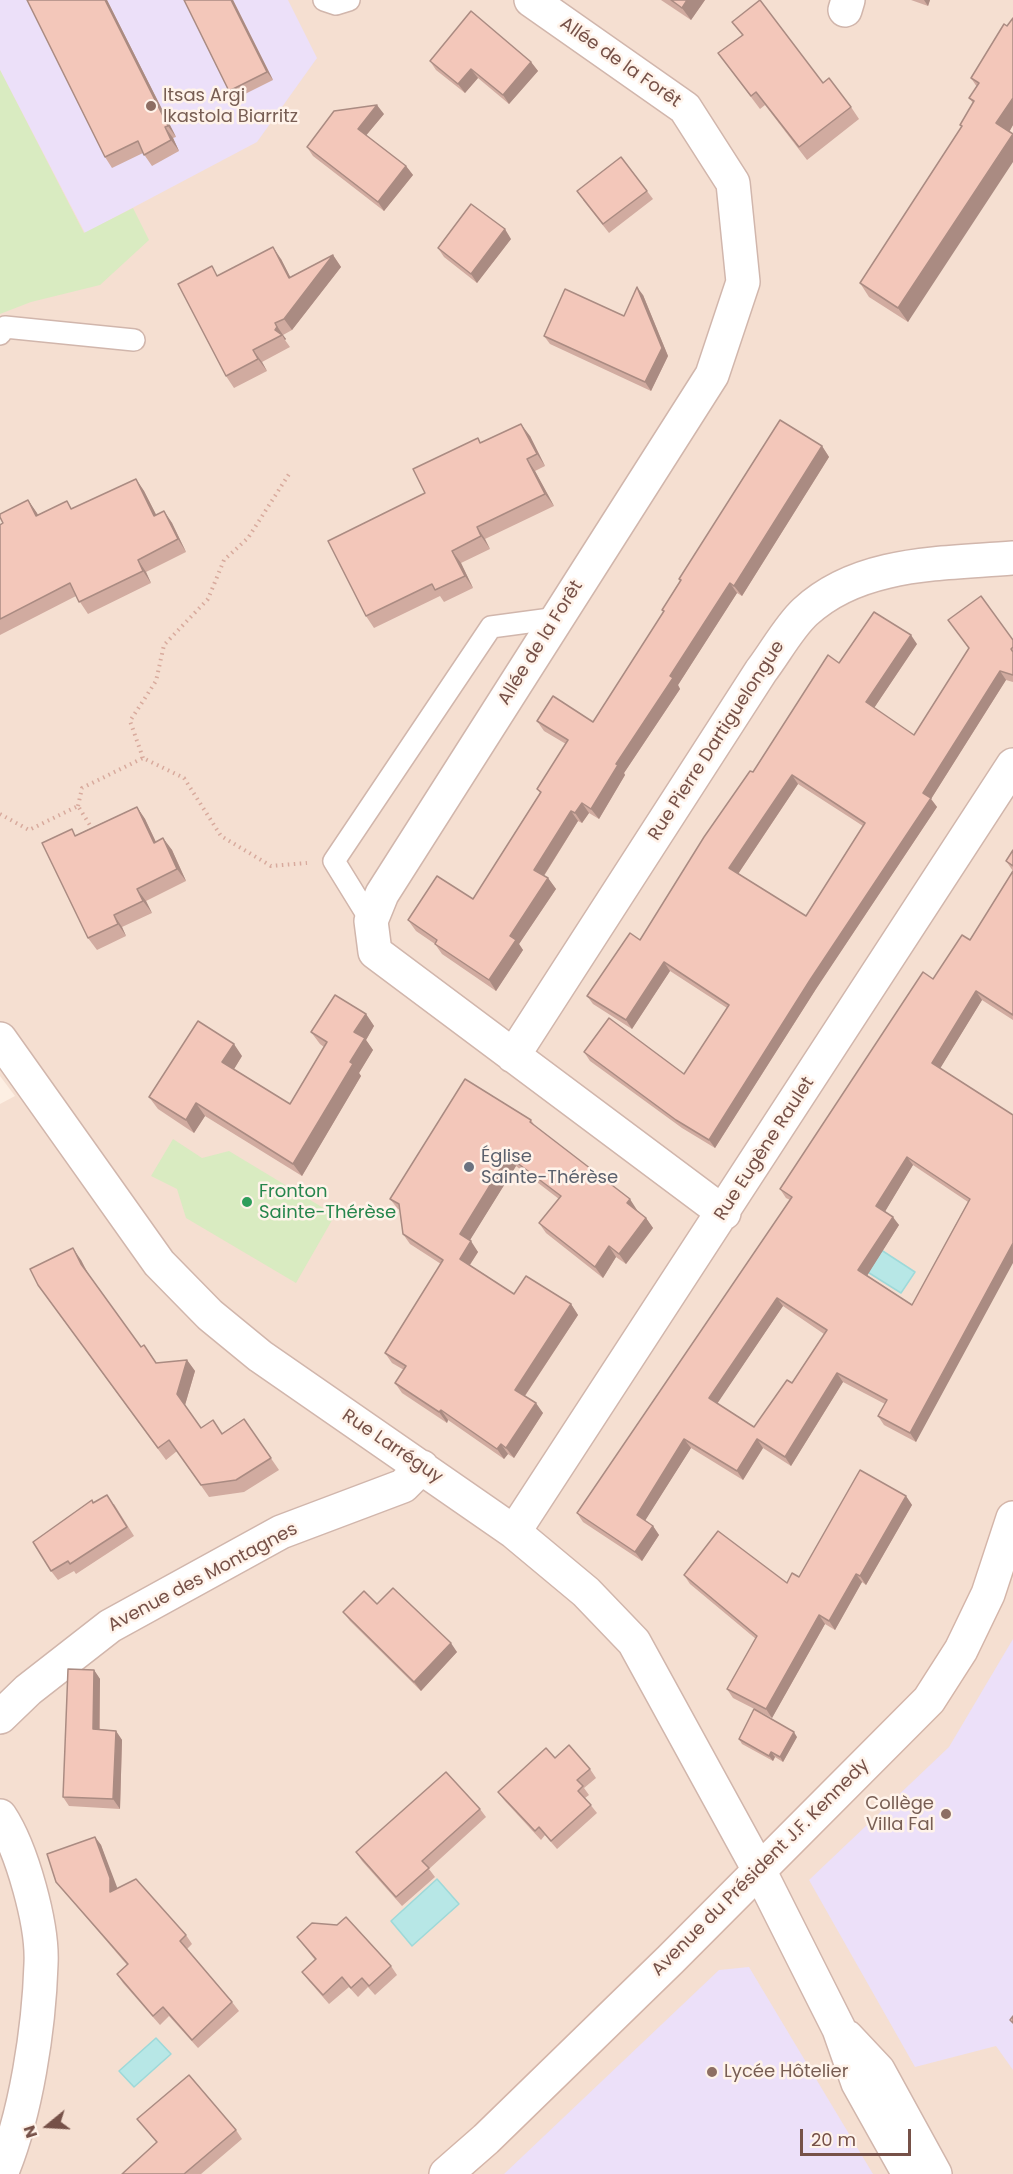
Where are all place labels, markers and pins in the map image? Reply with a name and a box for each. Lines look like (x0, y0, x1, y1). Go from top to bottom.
place label: Itsas Argi Ikastola Biarritz (163, 85, 298, 128)
marker: Itsas Argi Ikastola Biarritz (144, 99, 158, 113)
place label: Église Sainte-Thérèse (481, 1146, 618, 1188)
marker: Église Sainte-Thérèse (462, 1160, 476, 1174)
place label: Fronton Sainte-Thérèse (259, 1181, 396, 1224)
marker: Fronton Sainte-Thérèse (240, 1195, 254, 1209)
place label: Collège Villa Fal (865, 1793, 934, 1836)
marker: Collège Villa Fal (939, 1807, 953, 1821)
place label: Lycée Hôtelier (724, 2061, 848, 2083)
marker: Lycée Hôtelier (705, 2065, 719, 2079)

